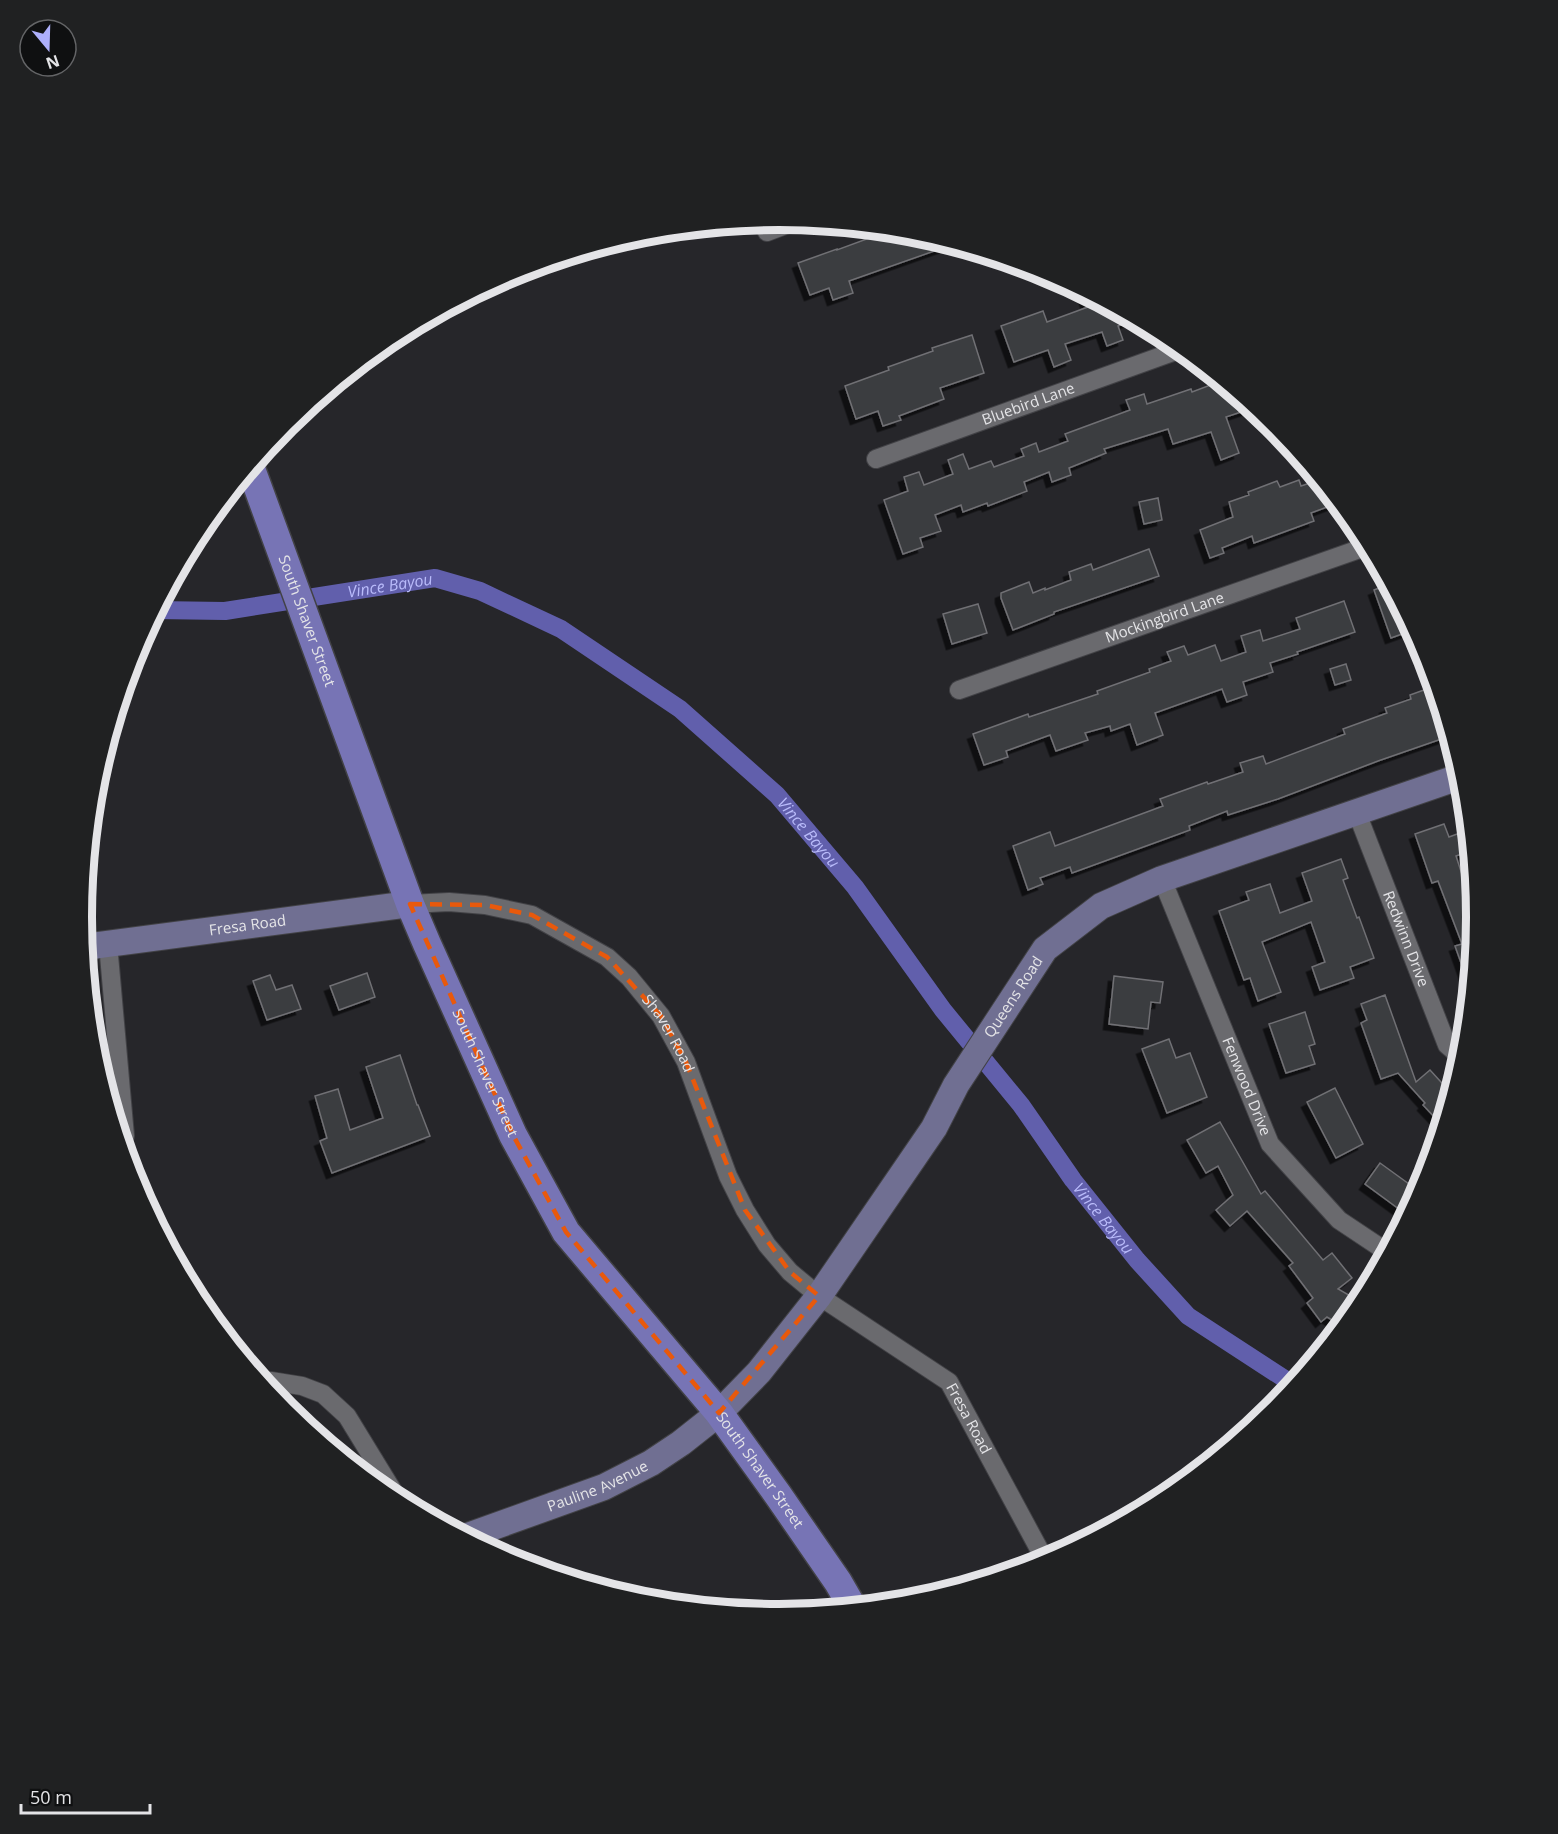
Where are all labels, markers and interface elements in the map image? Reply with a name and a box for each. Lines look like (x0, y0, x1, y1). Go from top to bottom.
north arrow (18, 18, 78, 78)
text: N (43, 50, 63, 75)
street label: Bluebird Lane (979, 377, 1077, 429)
street label: South Shaver Street (274, 552, 341, 689)
water label: Vince Bayou (346, 568, 434, 603)
street label: Mockingbird Lane (1102, 587, 1226, 647)
water label: Vince Bayou (773, 793, 845, 872)
street label: Redwinn Drive (1379, 888, 1434, 989)
street label: Fresa Road (208, 909, 287, 939)
street label: Queens Road (979, 952, 1047, 1041)
street label: Shaver Road (638, 990, 700, 1075)
street label: South Shaver Street (448, 1005, 523, 1140)
street label: Fenwood Drive (1218, 1034, 1277, 1138)
water label: Vince Bayou (1068, 1178, 1139, 1259)
street label: Fresa Road (942, 1379, 997, 1457)
street label: South Shaver Street (712, 1407, 809, 1532)
street label: Pauline Avenue (544, 1455, 651, 1516)
scale bar (21, 1777, 150, 1815)
text: 50 m (30, 1785, 72, 1809)

